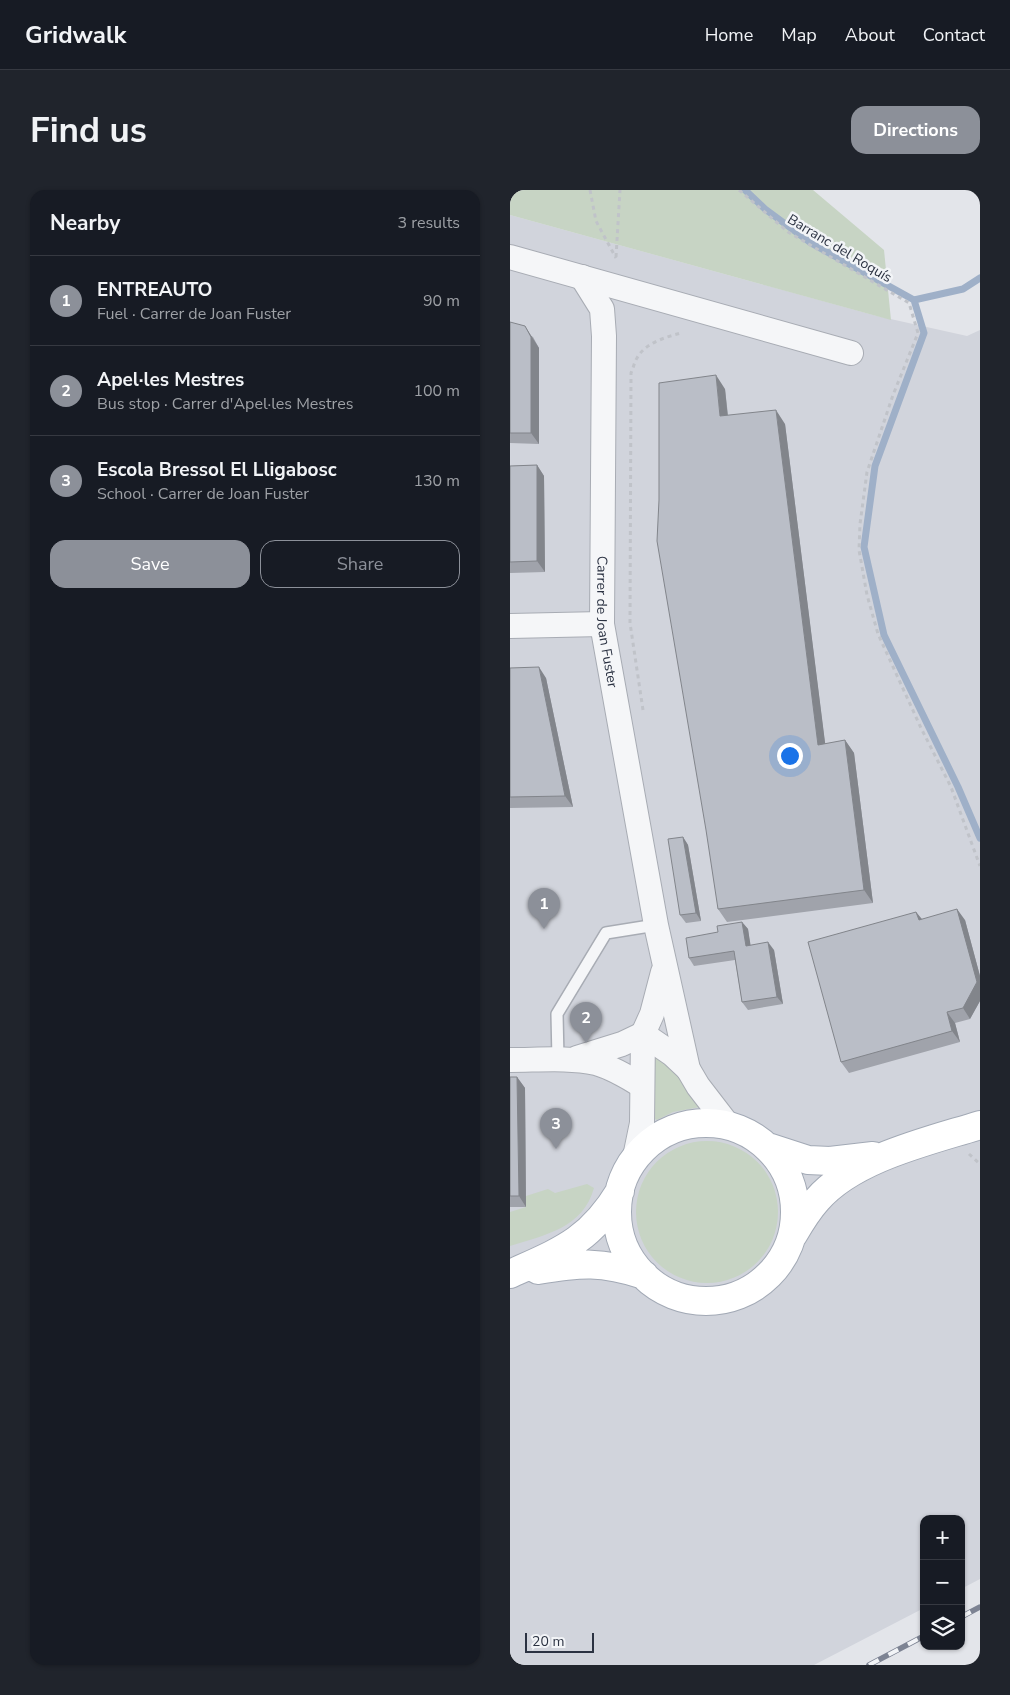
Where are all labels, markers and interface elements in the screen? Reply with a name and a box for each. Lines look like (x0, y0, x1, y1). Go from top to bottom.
text: Gridwalk (25, 19, 126, 51)
text: Home (705, 23, 753, 47)
text: Map (781, 23, 817, 47)
text: About (845, 23, 895, 47)
text: Contact (923, 23, 985, 47)
button: Directions (851, 106, 980, 154)
text: Find us (30, 107, 147, 154)
text: Nearby (50, 209, 120, 237)
street label: Barranc del Roquís (784, 210, 896, 287)
text: 3 results (398, 212, 460, 234)
text: ENTREAUTO (97, 277, 212, 303)
text: 1 (61, 290, 71, 312)
text: 90 m (423, 290, 460, 312)
text: Fuel · Carrer de Joan Fuster (97, 303, 291, 325)
text: Apel·les Mestres (97, 367, 244, 393)
text: 2 (61, 380, 71, 402)
text: 100 m (413, 380, 460, 402)
text: Bus stop · Carrer d'Apel·les Mestres (97, 393, 353, 415)
text: Escola Bressol El Lligabosc (97, 457, 337, 483)
text: 3 (61, 470, 71, 492)
text: 130 m (413, 470, 460, 492)
text: School · Carrer de Joan Fuster (97, 483, 309, 505)
button: Save (50, 540, 250, 588)
button: Share (260, 540, 460, 588)
street label: Carrer de Joan Fuster (592, 556, 622, 689)
your location (777, 743, 803, 769)
pin: 1 (528, 888, 560, 929)
pin: 2 (570, 1002, 602, 1043)
pin: 3 (540, 1108, 572, 1149)
map controls (920, 1515, 965, 1650)
button: + (920, 1515, 965, 1560)
button: − (920, 1560, 965, 1605)
button: layers (920, 1605, 965, 1650)
scale bar (525, 1630, 594, 1653)
text: 20 m (532, 1632, 564, 1651)

